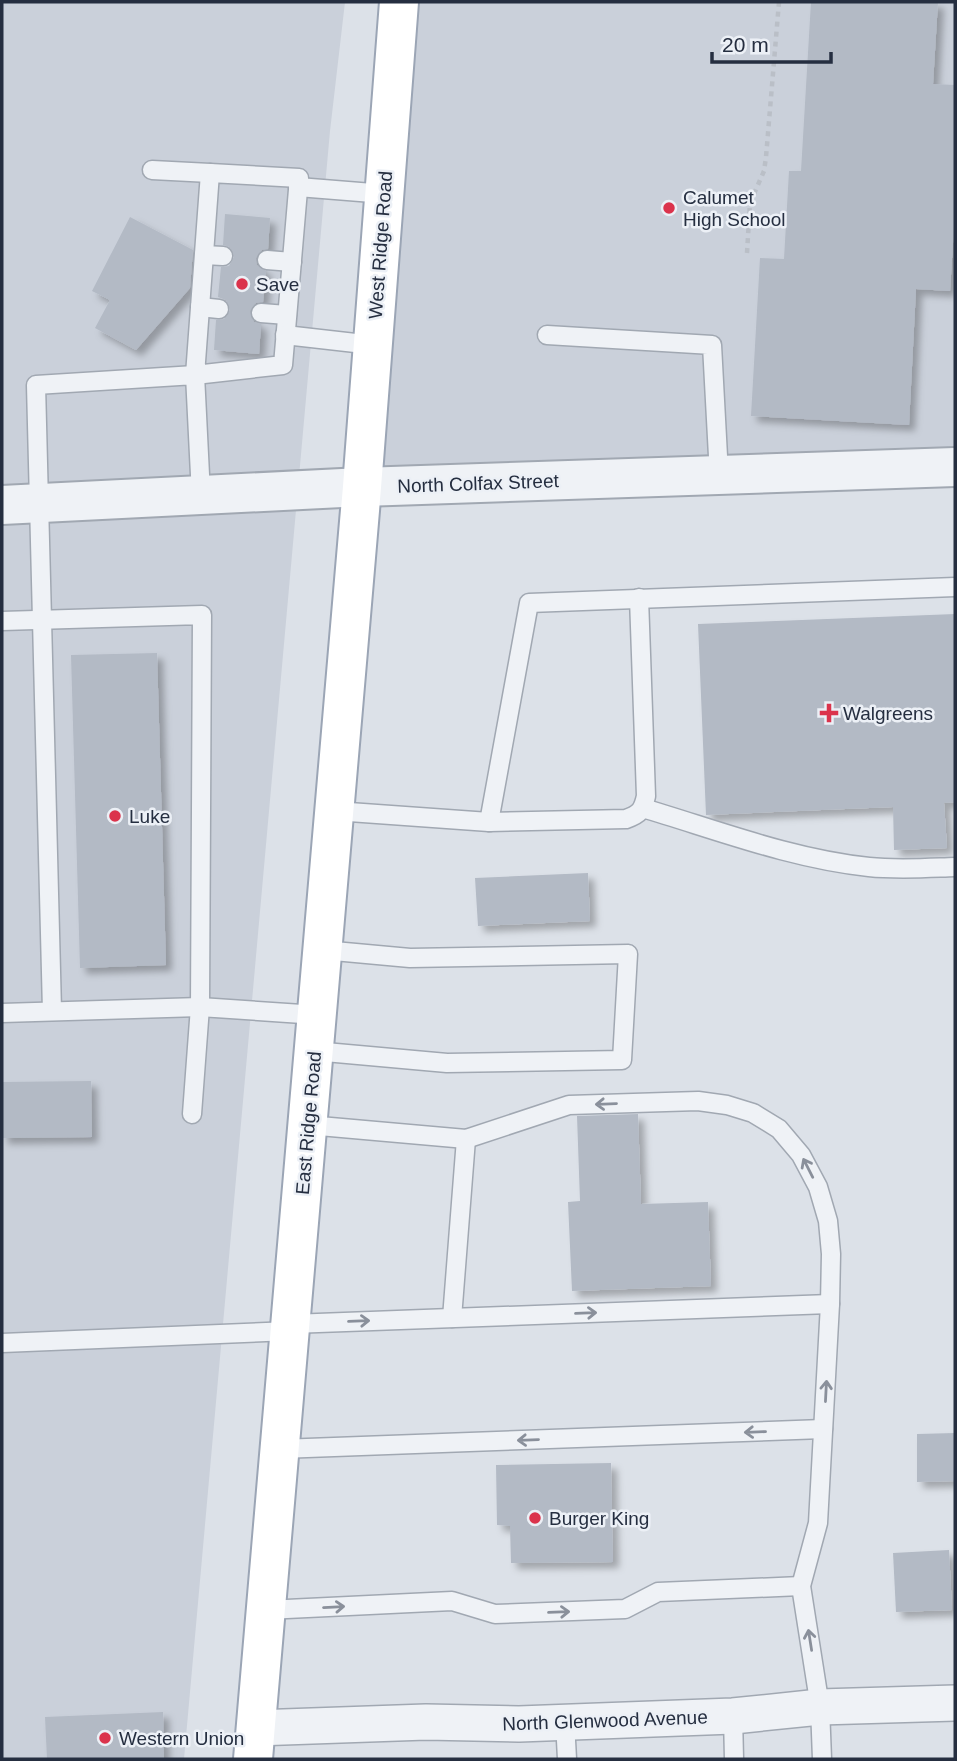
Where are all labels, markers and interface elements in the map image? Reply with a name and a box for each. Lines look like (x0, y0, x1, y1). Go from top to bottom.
scale bar (712, 21, 831, 65)
text: 20 m (722, 33, 769, 56)
street label: West Ridge Road (365, 170, 396, 320)
place label: Calumet High School (683, 187, 785, 230)
marker: Calumet High School (661, 200, 677, 216)
place label: Save (256, 274, 299, 295)
marker: Save (234, 276, 250, 292)
street label: North Colfax Street (397, 470, 560, 497)
place label: Walgreens (843, 703, 933, 724)
marker: Walgreens (821, 705, 837, 721)
place label: Luke (129, 806, 170, 827)
marker: Luke (107, 808, 123, 824)
street label: East Ridge Road (292, 1051, 325, 1196)
one-way arrow (595, 1097, 618, 1111)
one-way arrow (800, 1158, 814, 1178)
one-way arrow (574, 1306, 597, 1319)
one-way arrow (347, 1315, 370, 1328)
one-way arrow (819, 1380, 832, 1403)
one-way arrow (744, 1425, 767, 1438)
one-way arrow (517, 1433, 540, 1446)
place label: Burger King (549, 1508, 649, 1529)
marker: Burger King (527, 1510, 543, 1526)
one-way arrow (322, 1600, 345, 1613)
one-way arrow (547, 1605, 570, 1618)
one-way arrow (803, 1629, 816, 1652)
street label: North Glenwood Avenue (502, 1706, 708, 1735)
place label: Western Union (119, 1728, 244, 1749)
marker: Western Union (97, 1730, 113, 1746)

